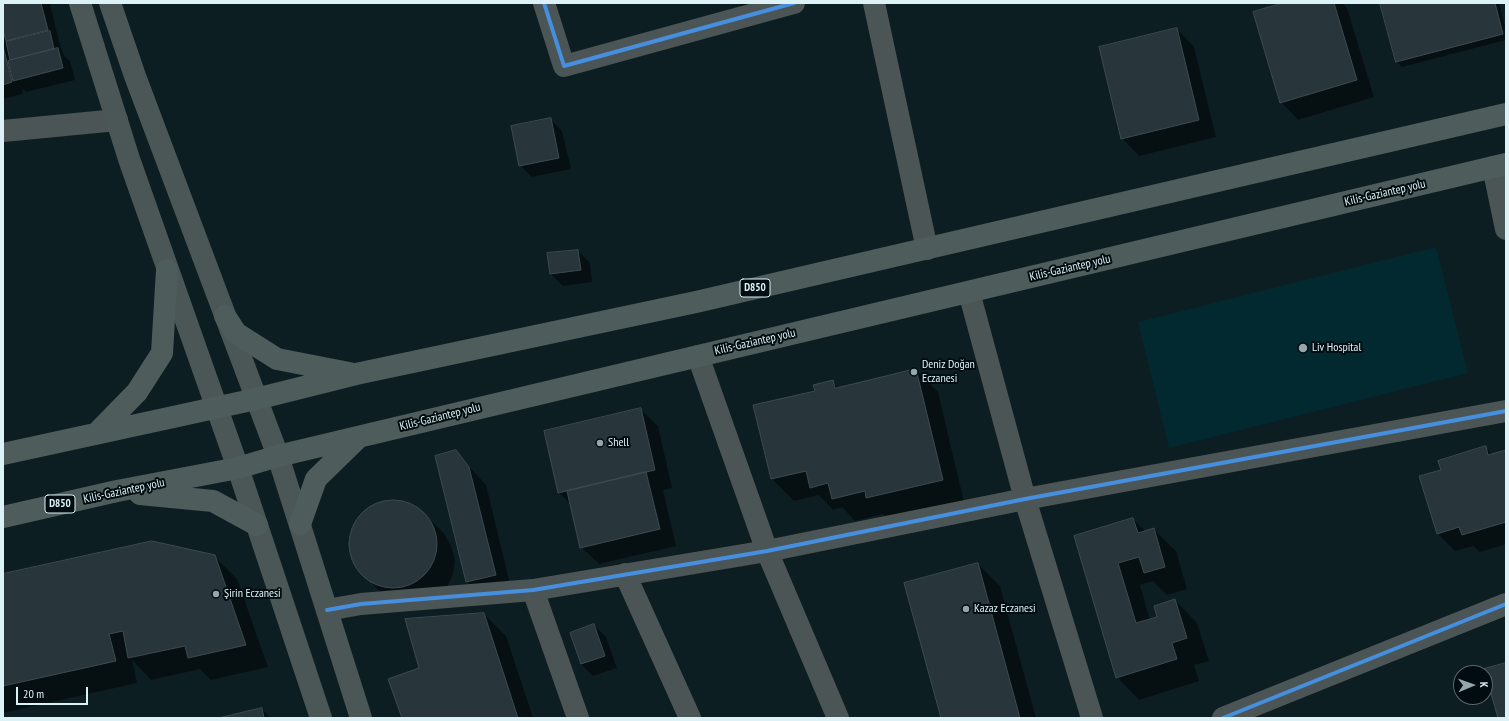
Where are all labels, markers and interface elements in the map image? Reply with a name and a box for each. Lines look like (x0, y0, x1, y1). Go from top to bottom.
street label: Kilis-Gaziantep yolu (1343, 177, 1427, 209)
street label: Kilis-Gaziantep yolu (1028, 252, 1112, 284)
road number: D850 (740, 279, 770, 297)
street label: Kilis-Gaziantep yolu (713, 326, 797, 358)
place label: Liv Hospital (1312, 341, 1361, 355)
marker: Liv Hospital (1297, 342, 1309, 354)
place label: Deniz Doğan Eczanesi (922, 358, 975, 386)
marker: Deniz Doğan Eczanesi (909, 367, 919, 377)
street label: Kilis-Gaziantep yolu (398, 400, 482, 434)
place label: Shell (608, 436, 629, 450)
marker: Shell (595, 438, 605, 448)
street label: Kilis-Gaziantep yolu (82, 475, 166, 507)
road number: D850 (45, 495, 75, 513)
place label: Şirin Eczanesi (224, 587, 281, 601)
marker: Şirin Eczanesi (211, 589, 221, 599)
place label: Kazaz Eczanesi (974, 602, 1036, 616)
marker: Kazaz Eczanesi (961, 604, 971, 614)
north arrow (1453, 665, 1493, 705)
scale bar (18, 679, 90, 705)
text: K (1477, 682, 1491, 688)
text: 20 m (23, 686, 44, 701)

